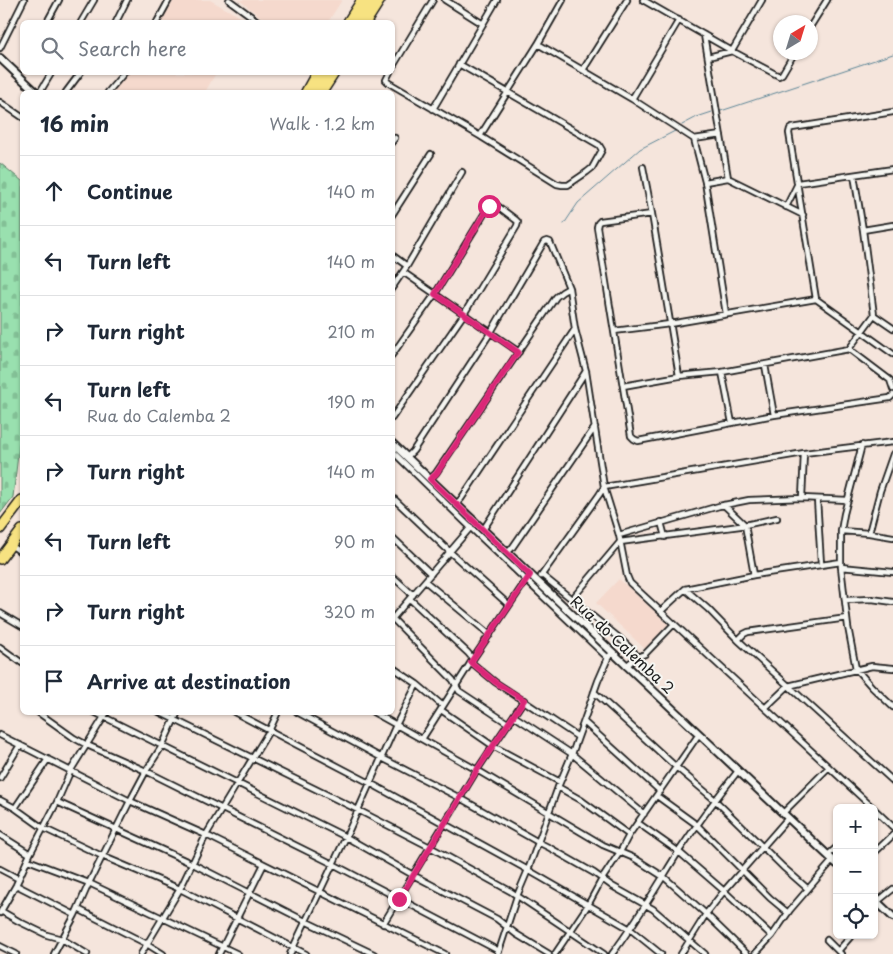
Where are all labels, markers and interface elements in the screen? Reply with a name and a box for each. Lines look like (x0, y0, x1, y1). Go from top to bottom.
north arrow (773, 15, 818, 60)
search box (20, 20, 395, 75)
icon: search (38, 34, 66, 62)
text: Search here (78, 34, 187, 62)
text: 16 min (40, 107, 109, 139)
text: Walk · 1.2 km (270, 111, 375, 135)
icon: ahead (40, 177, 68, 205)
text: Continue (87, 177, 173, 205)
text: 140 m (327, 179, 375, 203)
route start (478, 195, 501, 218)
icon: left (40, 247, 68, 275)
text: Turn left (87, 247, 171, 275)
text: 140 m (327, 249, 375, 273)
icon: right (40, 317, 68, 345)
text: Turn right (87, 317, 185, 345)
text: 210 m (327, 319, 375, 343)
text: Turn left (87, 375, 171, 403)
icon: left (40, 387, 68, 415)
text: 190 m (327, 389, 375, 413)
text: Rua do Calemba 2 (87, 403, 231, 427)
icon: right (40, 457, 68, 485)
text: Turn right (87, 457, 185, 485)
text: 140 m (327, 459, 375, 483)
icon: left (40, 527, 68, 555)
text: Turn left (87, 527, 171, 555)
text: 90 m (334, 529, 375, 553)
street label: Rua do Calemba 2 (566, 589, 680, 698)
icon: right (40, 597, 68, 625)
text: Turn right (87, 597, 185, 625)
text: 320 m (324, 599, 375, 623)
icon: arrive (40, 667, 68, 695)
text: Arrive at destination (87, 667, 291, 695)
map controls (833, 804, 878, 939)
button: + (833, 804, 878, 849)
button: − (833, 849, 878, 894)
route end (388, 888, 411, 911)
button: locate (833, 894, 878, 939)

